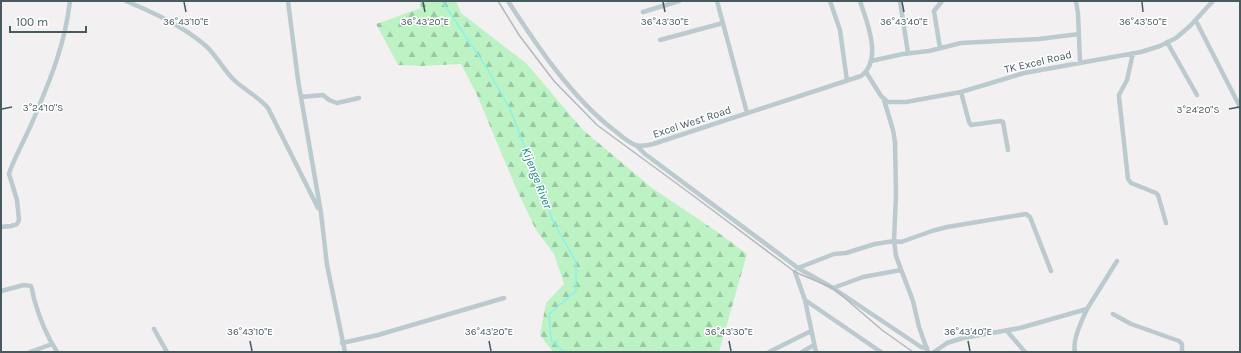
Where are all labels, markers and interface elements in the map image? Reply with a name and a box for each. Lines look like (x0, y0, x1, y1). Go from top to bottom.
scale bar (10, 8, 86, 34)
text: 100 m (16, 15, 48, 29)
text: 36°43'10"E (163, 16, 209, 28)
text: 36°43'20"E (401, 16, 449, 28)
text: 36°43'30"E (641, 16, 689, 28)
text: 36°43'40"E (880, 16, 928, 28)
text: 36°43'50"E (1119, 16, 1167, 28)
street label: TK Excel Road (1003, 48, 1073, 76)
text: 3°24'10"S (23, 102, 63, 114)
street label: Excel West Road (651, 103, 733, 141)
text: 3°24'20"S (1177, 104, 1219, 116)
water label: Kijenge River (519, 145, 555, 211)
text: 36°43'10"E (227, 326, 273, 338)
text: 36°43'20"E (465, 326, 513, 338)
text: 36°43'30"E (705, 326, 753, 338)
text: 36°43'40"E (944, 326, 992, 338)

